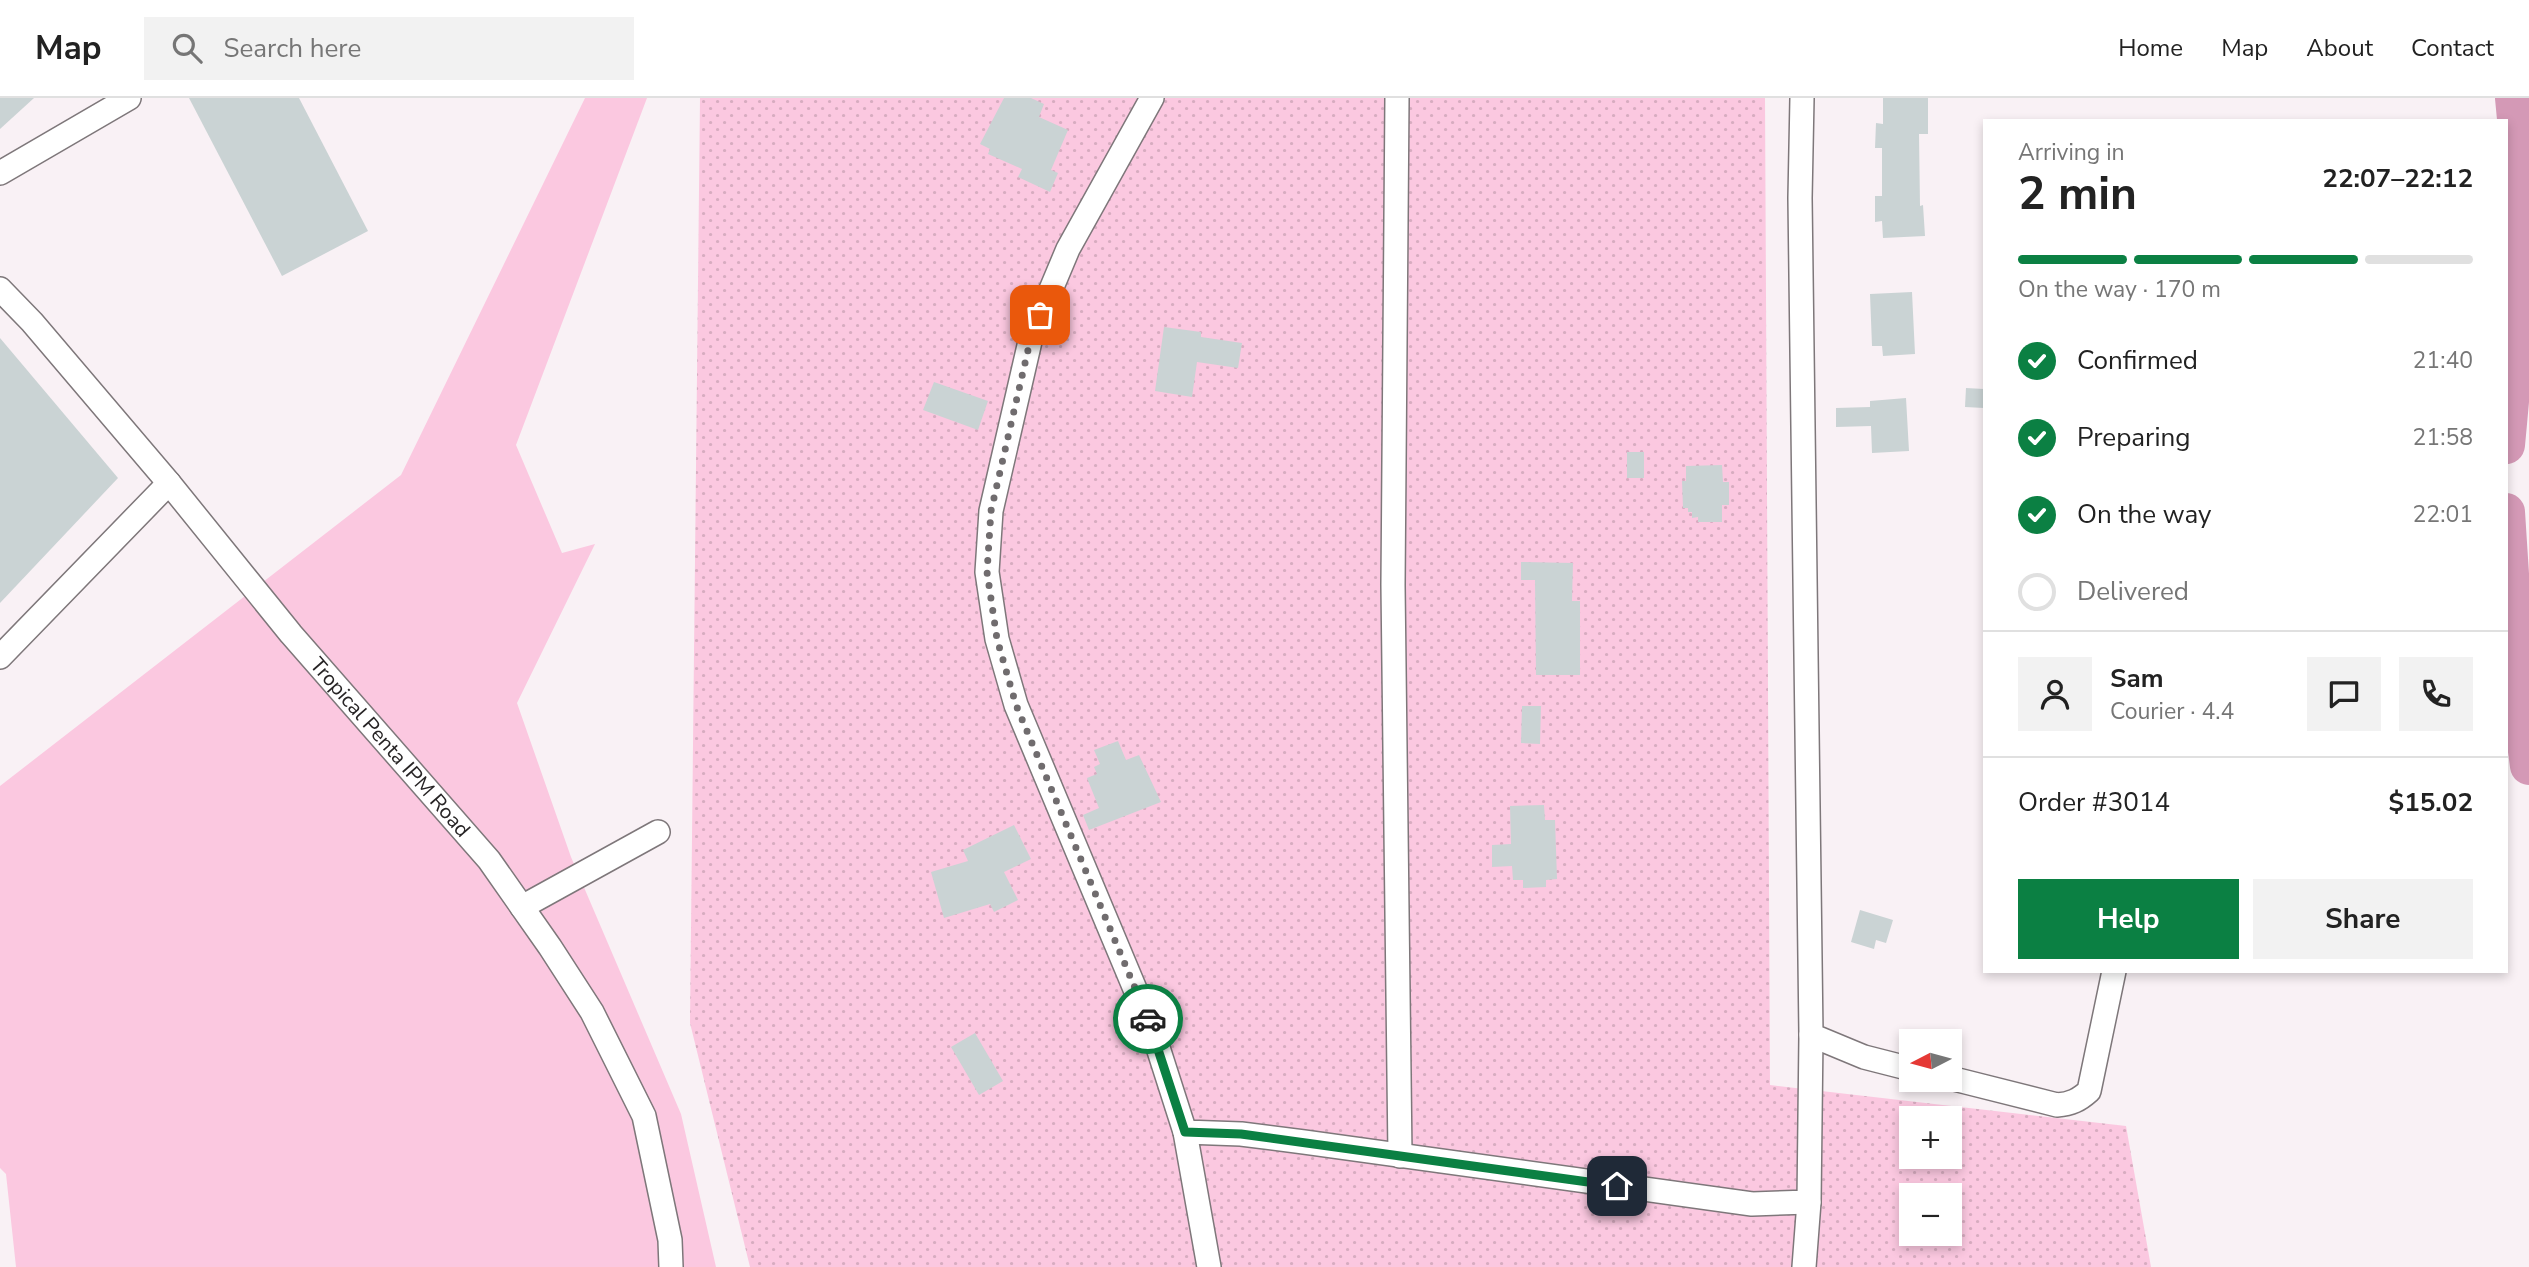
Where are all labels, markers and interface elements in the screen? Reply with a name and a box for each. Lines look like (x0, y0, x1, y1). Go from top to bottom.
search box (144, 17, 634, 80)
text: Map (35, 26, 102, 71)
icon: search (168, 29, 206, 67)
text: Search here (224, 31, 361, 66)
text: Home (2118, 32, 2183, 64)
text: Map (2221, 32, 2268, 64)
text: About (2306, 32, 2373, 64)
text: Contact (2411, 32, 2494, 64)
text: Arriving in (2018, 137, 2125, 168)
text: 22:07–22:12 (2322, 161, 2473, 196)
text: 2 min (2018, 162, 2137, 225)
text: On the way · 170 m (2018, 274, 2221, 305)
pin (1010, 285, 1070, 345)
icon: bag (1021, 296, 1059, 334)
icon: check (2018, 342, 2056, 380)
text: Confirmed (2077, 343, 2198, 378)
text: 21:40 (2413, 345, 2473, 376)
icon: check (2018, 419, 2056, 457)
text: Preparing (2077, 420, 2190, 455)
text: 21:58 (2413, 422, 2473, 453)
icon: check (2018, 496, 2056, 534)
text: On the way (2077, 497, 2211, 532)
text: 22:01 (2413, 499, 2473, 530)
text: Delivered (2077, 574, 2189, 609)
street label: Tropical Penta IPM Road (304, 651, 477, 843)
button: person (2018, 657, 2092, 731)
button: chat (2307, 657, 2381, 731)
button: phone (2399, 657, 2473, 731)
text: Sam (2110, 661, 2163, 696)
text: Courier · 4.4 (2110, 696, 2234, 727)
text: Order #3014 (2018, 785, 2170, 820)
text: $15.02 (2389, 785, 2473, 820)
button: Help (2018, 879, 2239, 959)
button: Share (2253, 879, 2473, 959)
courier (1113, 984, 1183, 1054)
icon: car (1129, 1000, 1167, 1038)
north arrow (1899, 1029, 1962, 1092)
map controls (1899, 1029, 1962, 1246)
button: + (1899, 1106, 1962, 1169)
pin (1587, 1156, 1647, 1216)
icon: home (1598, 1167, 1636, 1205)
button: − (1899, 1183, 1962, 1246)

